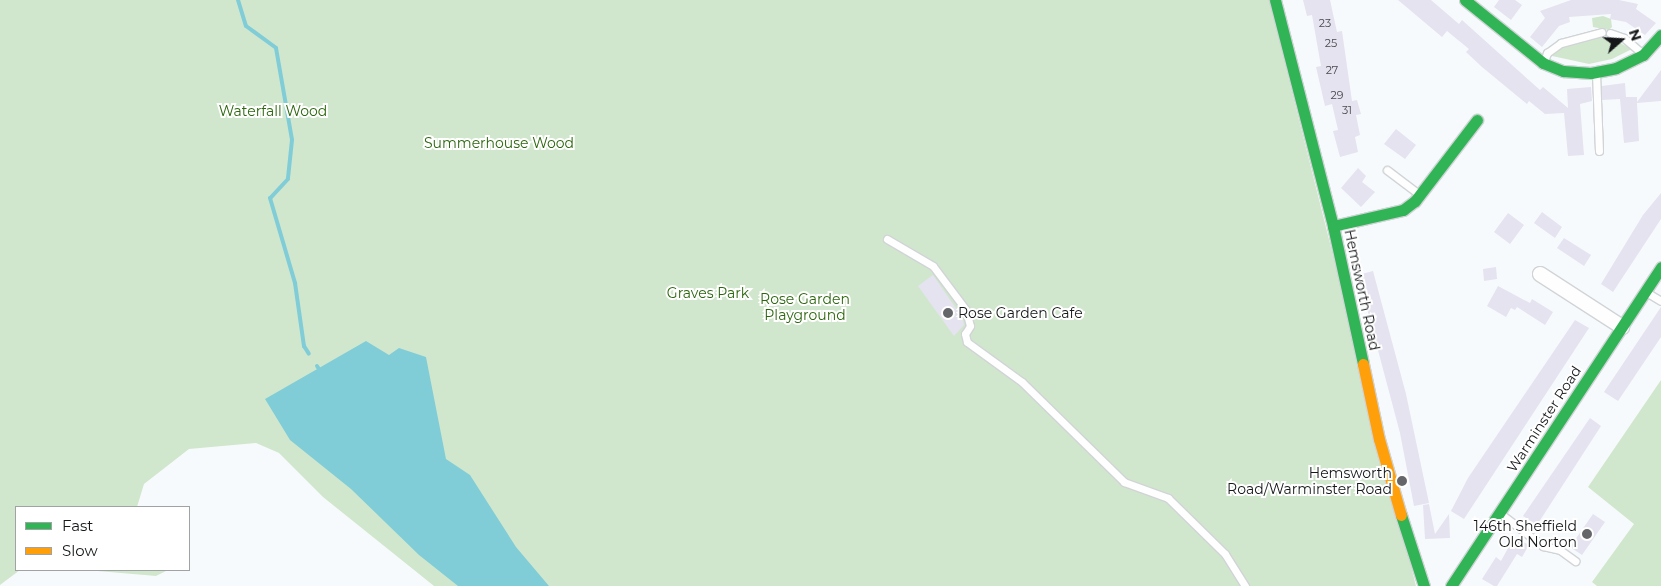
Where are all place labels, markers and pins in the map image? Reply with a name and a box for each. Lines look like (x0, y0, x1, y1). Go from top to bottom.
place label: Rose Garden Cafe (958, 305, 1083, 321)
marker: Rose Garden Cafe (942, 307, 954, 319)
place label: Hemsworth Road/Warminster Road (1227, 465, 1392, 498)
marker: Hemsworth Road/Warminster Road (1396, 475, 1408, 487)
place label: 146th Sheffield Old Norton (1474, 518, 1577, 550)
marker: 146th Sheffield Old Norton (1581, 528, 1593, 540)

